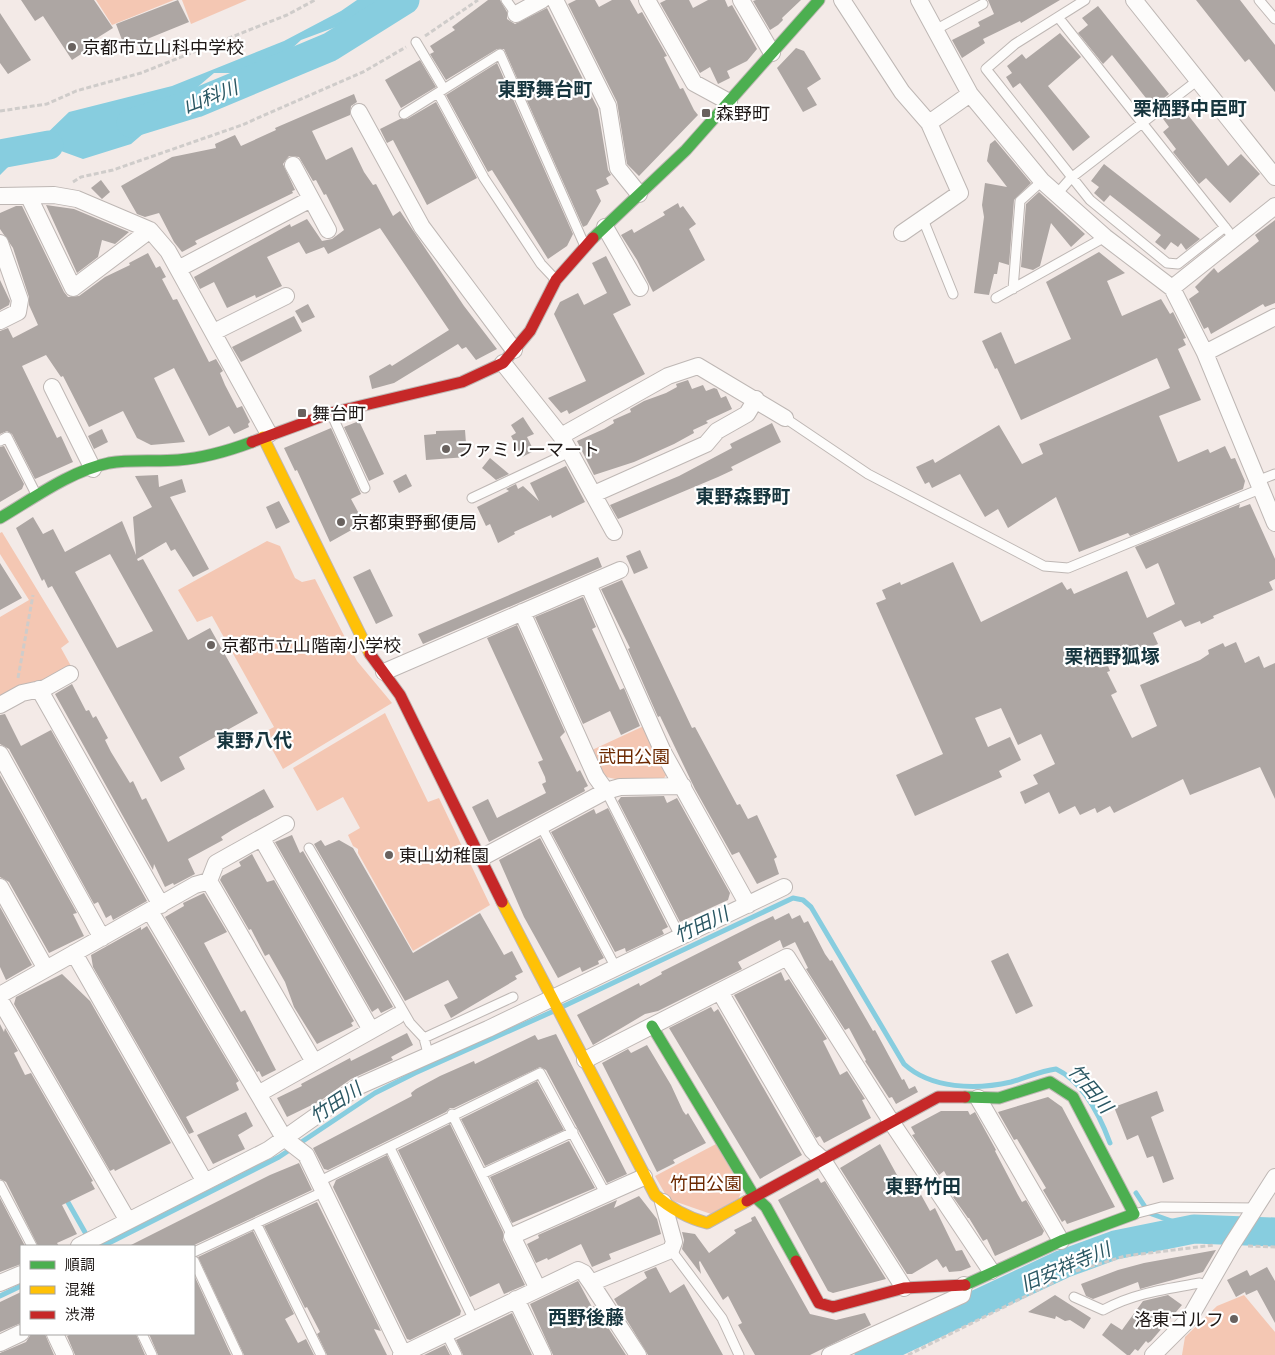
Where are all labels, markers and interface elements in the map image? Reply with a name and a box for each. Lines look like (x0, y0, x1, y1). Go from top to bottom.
place label: 京都市立山科中学校 (82, 34, 244, 61)
marker: 京都市立山科中学校 (66, 41, 78, 53)
water label: 山科川 (178, 72, 244, 120)
district label: 東野舞台町 (497, 74, 593, 103)
district label: 栗栖野中臣町 (1133, 93, 1247, 122)
place label: 森野町 (716, 100, 770, 127)
marker: 森野町 (700, 107, 712, 119)
place label: 舞台町 (312, 400, 366, 427)
marker: 舞台町 (296, 407, 308, 419)
place label: ファミリーマート (456, 436, 600, 463)
marker: ファミリーマート (440, 443, 452, 455)
district label: 東野森野町 (695, 481, 791, 510)
place label: 京都東野郵便局 (351, 509, 477, 536)
marker: 京都東野郵便局 (335, 516, 347, 528)
place label: 京都市立山階南小学校 (221, 632, 401, 659)
marker: 京都市立山階南小学校 (205, 639, 217, 651)
district label: 栗栖野狐塚 (1064, 641, 1160, 670)
district label: 東野八代 (216, 725, 292, 754)
park label: 武田公園 (598, 743, 670, 770)
place label: 東山幼稚園 (399, 842, 489, 869)
marker: 東山幼稚園 (383, 849, 395, 861)
water label: 竹田川 (669, 898, 735, 949)
water label: 竹田川 (1062, 1057, 1122, 1121)
water label: 竹田川 (303, 1073, 368, 1130)
park label: 竹田公園 (670, 1170, 742, 1197)
district label: 東野竹田 (885, 1171, 961, 1200)
water label: 旧安祥寺川 (1016, 1233, 1116, 1298)
legend (20, 1245, 195, 1335)
text: 順調 (65, 1253, 95, 1276)
text: 混雑 (65, 1278, 95, 1301)
district label: 西野後藤 (548, 1302, 624, 1331)
text: 渋滞 (65, 1303, 95, 1326)
place label: 洛東ゴルフ (1134, 1306, 1224, 1333)
marker: 洛東ゴルフ (1228, 1313, 1240, 1325)

